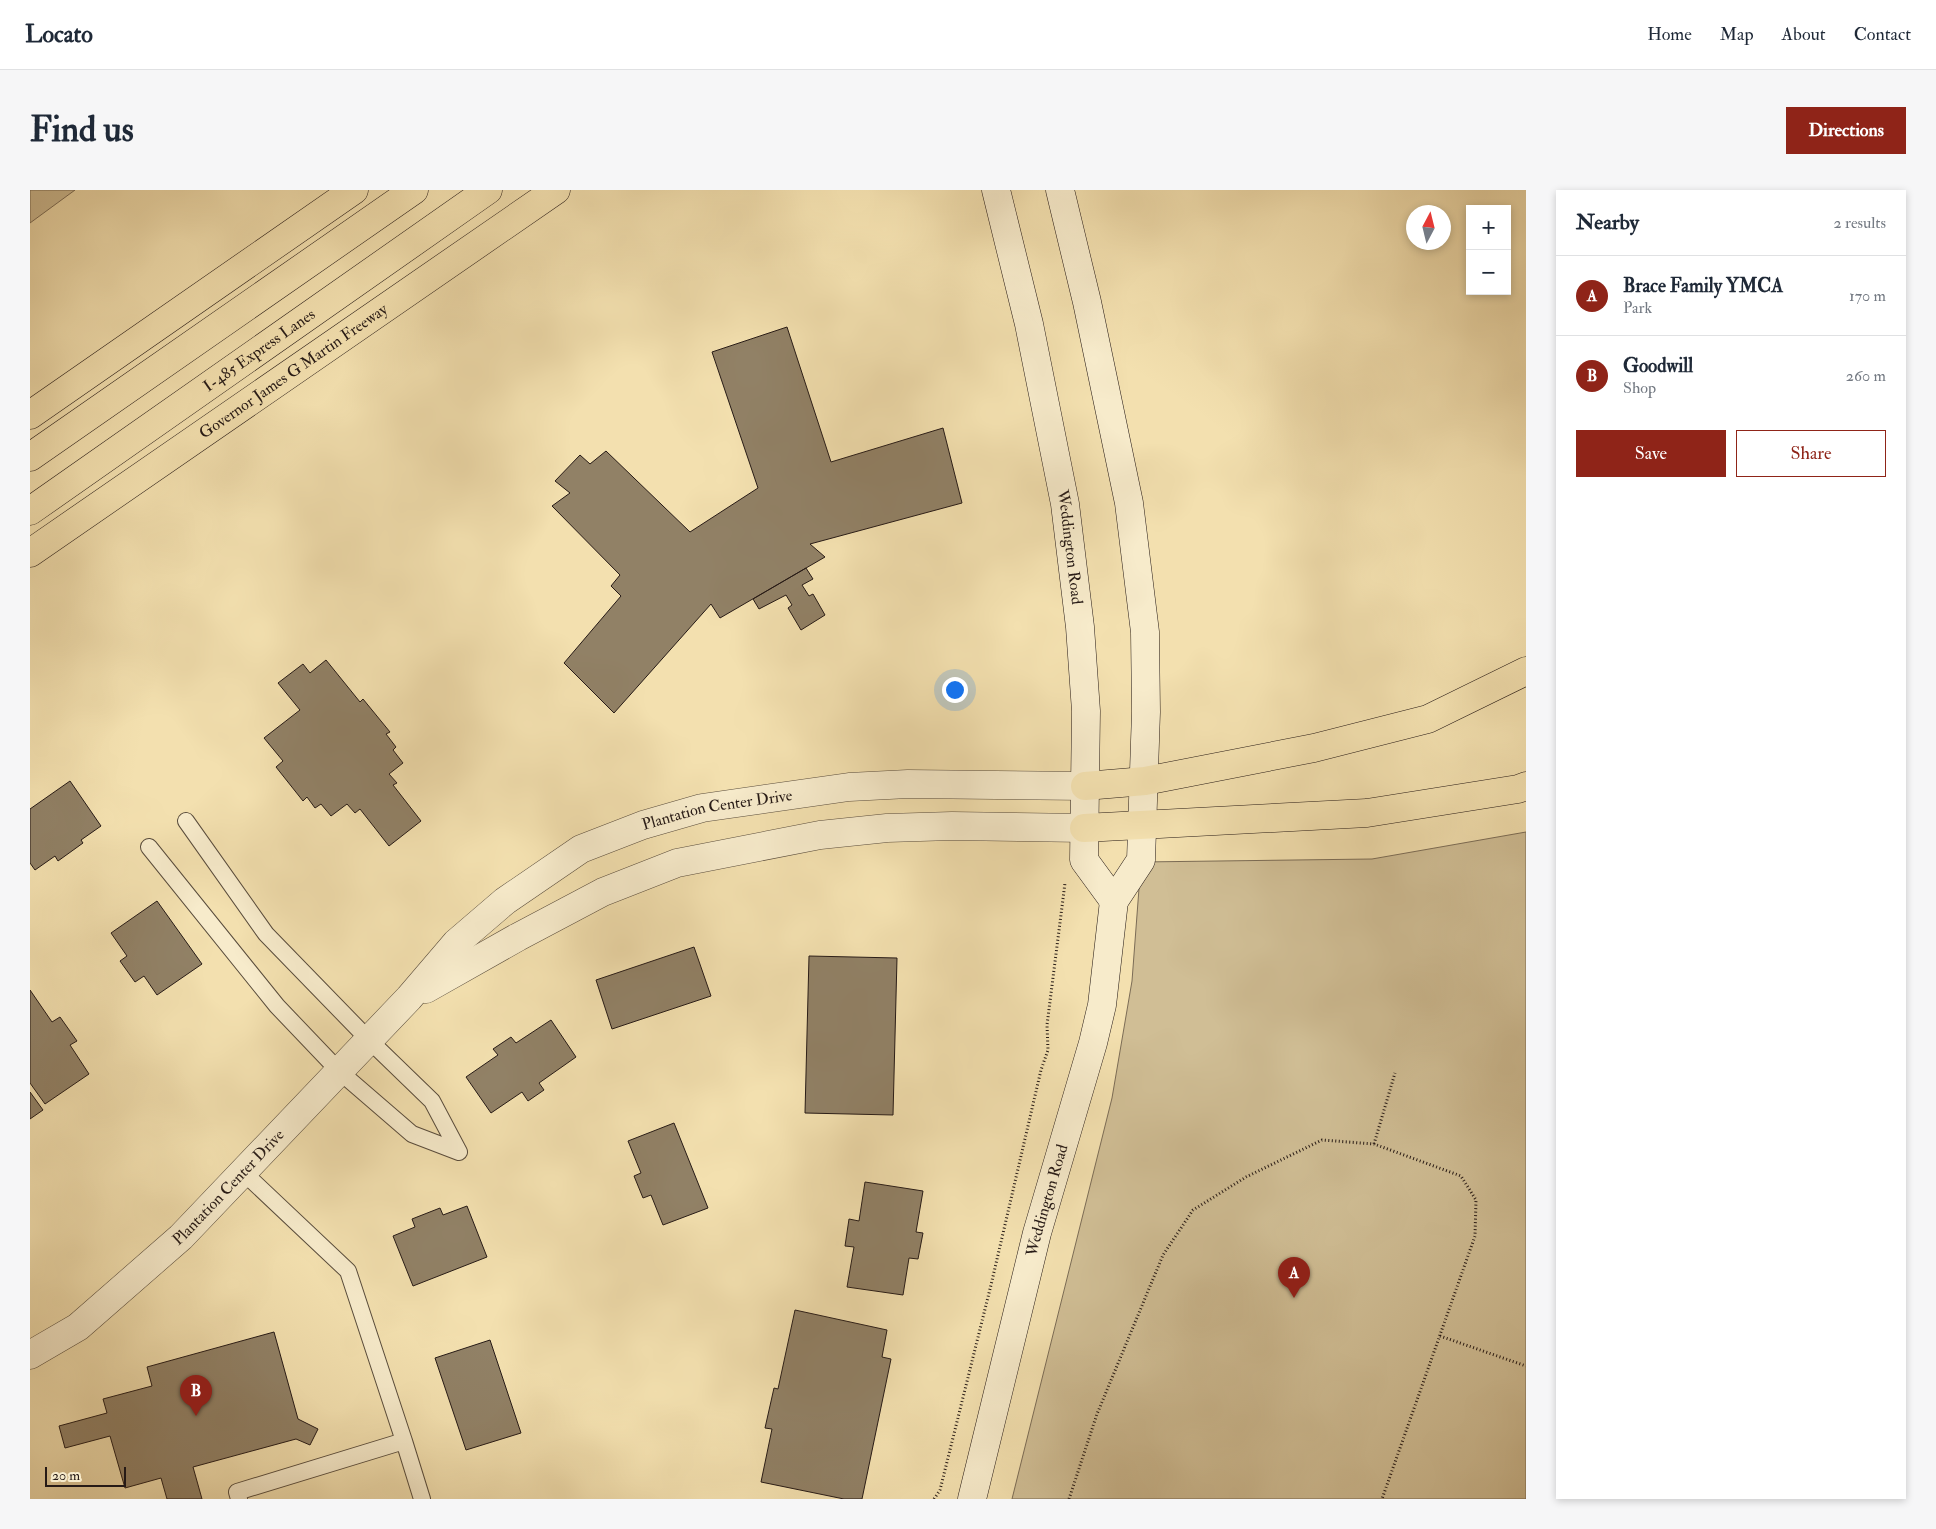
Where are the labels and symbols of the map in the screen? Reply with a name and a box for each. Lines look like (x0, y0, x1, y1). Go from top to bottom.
north arrow (1406, 205, 1451, 250)
street label: Governor James G Martin Freeway (195, 299, 392, 443)
street label: I-485 Express Lanes (199, 304, 319, 396)
street label: Weddington Road (1052, 487, 1087, 606)
your location (942, 677, 968, 703)
street label: Plantation Center Drive (640, 785, 794, 835)
street label: Plantation Center Drive (168, 1125, 289, 1250)
street label: Weddington Road (1021, 1142, 1073, 1259)
pin: A (1278, 1257, 1310, 1298)
pin: B (180, 1375, 212, 1416)
scale bar (45, 1464, 126, 1487)

